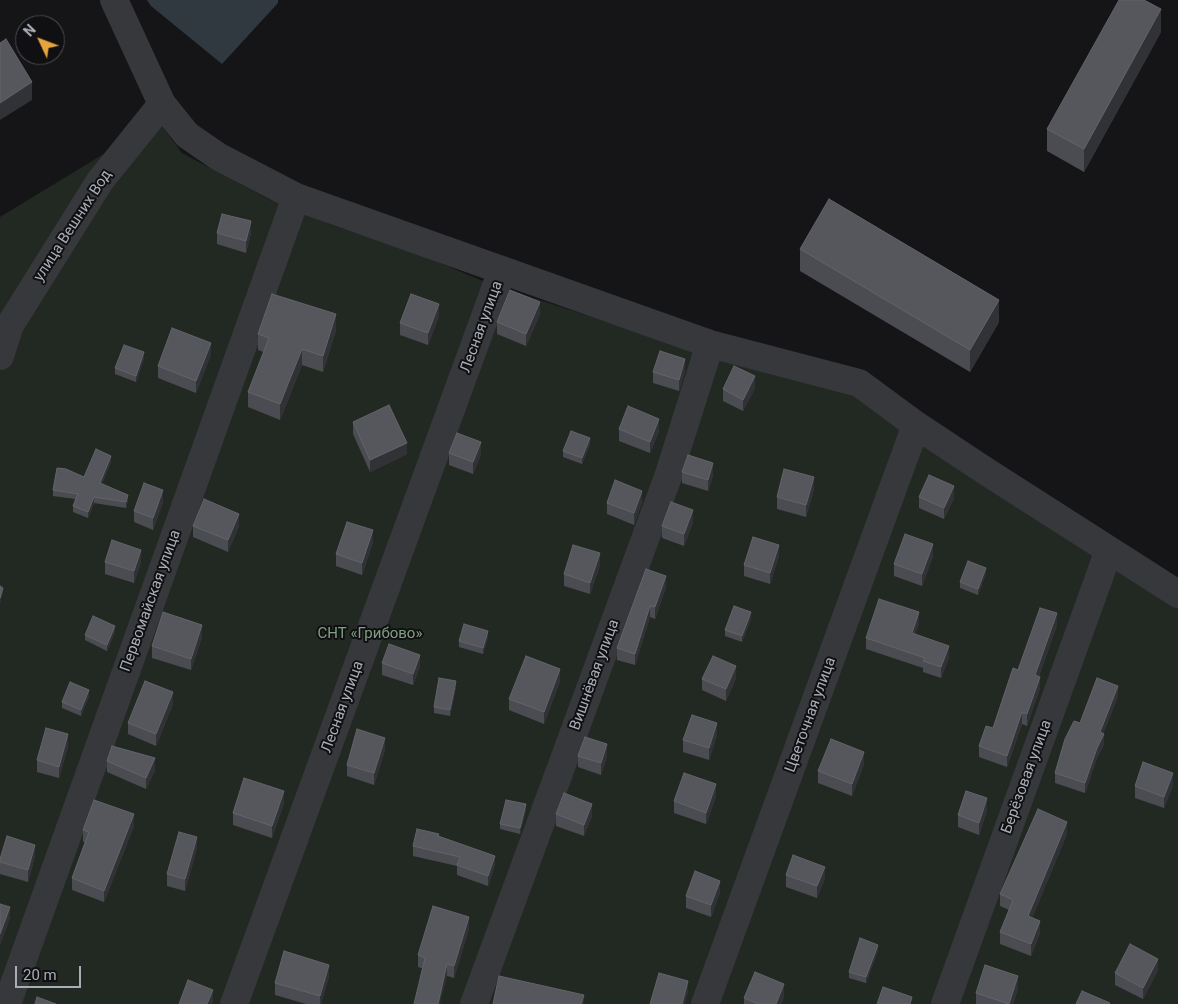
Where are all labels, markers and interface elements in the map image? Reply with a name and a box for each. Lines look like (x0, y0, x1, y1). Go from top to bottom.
north arrow (15, 15, 65, 65)
text: N (21, 21, 39, 40)
street label: улица Вешних Вод (30, 167, 116, 285)
street label: Лесная улица (457, 279, 507, 375)
street label: Первомайская улица (117, 528, 185, 674)
street label: Вишнёвая улица (567, 617, 623, 733)
park label: СНТ «Грибово» (318, 625, 422, 643)
street label: Цветочная улица (782, 655, 840, 775)
street label: Лесная улица (318, 659, 368, 755)
street label: Берёзовая улица (998, 718, 1056, 836)
scale bar (18, 956, 84, 988)
text: 20 m (23, 966, 57, 984)

